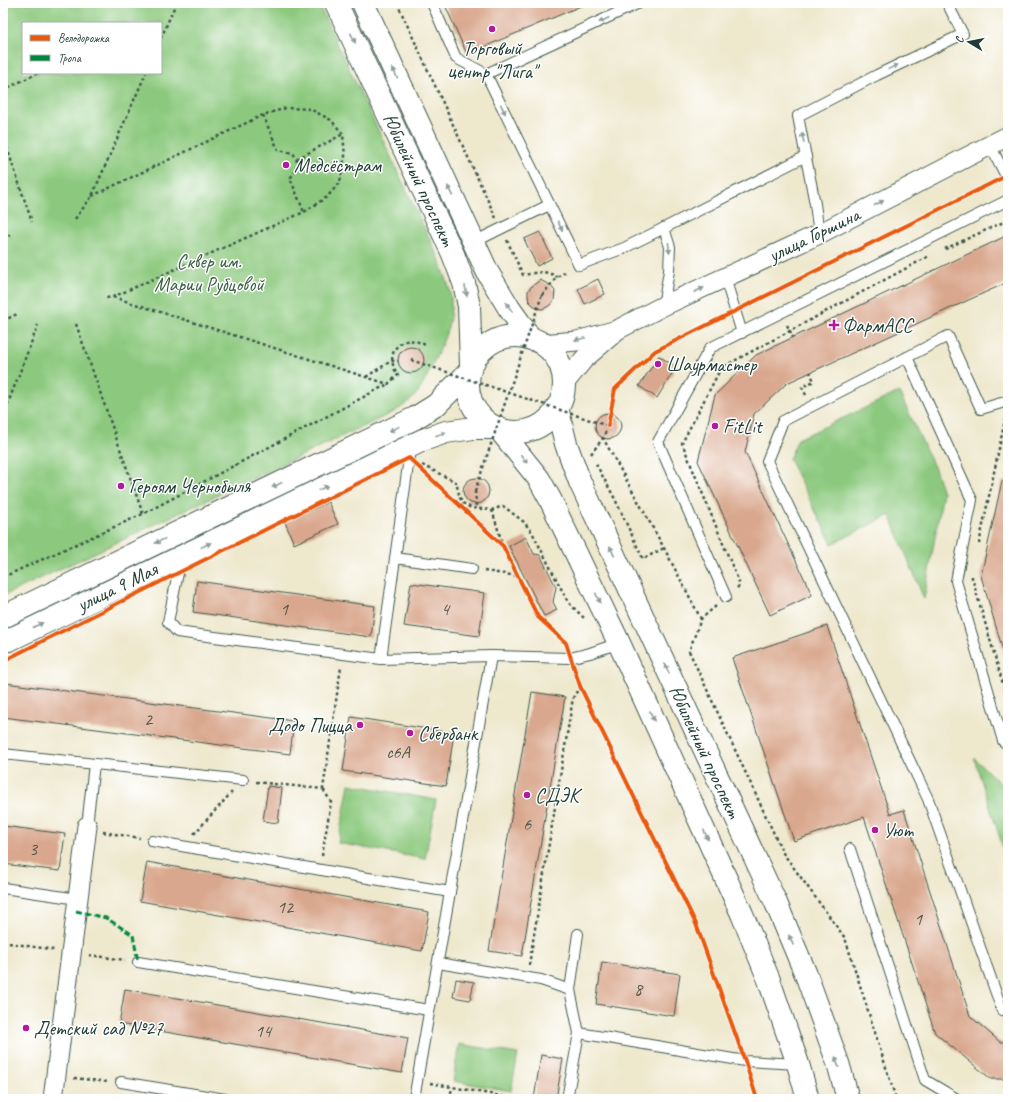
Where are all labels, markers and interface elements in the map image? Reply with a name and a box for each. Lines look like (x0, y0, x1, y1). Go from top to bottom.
one-way arrow (598, 17, 610, 23)
legend (22, 22, 162, 74)
north arrow (949, 22, 989, 62)
marker: Торговый центр "Лига" (487, 24, 497, 34)
text: Велодорожка (58, 30, 110, 46)
one-way arrow (350, 33, 356, 44)
text: С (952, 35, 967, 44)
place label: Торговый центр "Лига" (447, 36, 541, 84)
text: Тропа (58, 50, 82, 66)
one-way arrow (888, 64, 899, 70)
one-way arrow (392, 68, 398, 79)
one-way arrow (500, 103, 506, 115)
street label: Юбилейный проспект (377, 109, 461, 251)
one-way arrow (799, 132, 805, 144)
place label: Медсёстрам (294, 153, 383, 178)
marker: Медсёстрам (281, 160, 291, 170)
one-way arrow (447, 185, 453, 197)
one-way arrow (873, 200, 884, 206)
street label: улица Горшина (763, 201, 865, 268)
one-way arrow (556, 220, 563, 232)
one-way arrow (666, 242, 672, 255)
park label: Сквер им. Марии Рубцовой (154, 249, 265, 297)
one-way arrow (463, 284, 469, 297)
one-way arrow (693, 287, 704, 293)
one-way arrow (505, 301, 512, 313)
place label: ФармАСС (842, 313, 915, 338)
marker: ФармАСС (829, 320, 839, 330)
one-way arrow (573, 337, 586, 343)
place label: Шаурмастер (666, 352, 758, 377)
marker: Шаурмастер (653, 359, 663, 369)
place label: FitLit (723, 414, 764, 439)
marker: FitLit (710, 421, 720, 431)
one-way arrow (388, 426, 400, 432)
one-way arrow (435, 431, 447, 437)
one-way arrow (519, 454, 528, 465)
place label: Героям Чернобыля (129, 474, 251, 499)
marker: Героям Чернобыля (116, 481, 126, 491)
one-way arrow (271, 482, 283, 488)
one-way arrow (317, 485, 329, 491)
one-way arrow (154, 538, 165, 544)
one-way arrow (200, 542, 212, 548)
one-way arrow (609, 546, 615, 557)
street label: улица 9 Мая (72, 556, 163, 618)
one-way arrow (595, 593, 601, 604)
house number: 1 (280, 598, 289, 620)
house number: 4 (441, 598, 451, 620)
one-way arrow (33, 622, 44, 628)
one-way arrow (664, 664, 670, 675)
street label: Юбилейный проспект (663, 681, 747, 823)
house number: 2 (144, 708, 154, 730)
one-way arrow (650, 711, 656, 723)
place label: Додо Пицца (268, 713, 353, 738)
marker: Додо Пицца (355, 720, 365, 730)
place label: Сбербанк (418, 721, 479, 746)
marker: Сбербанк (405, 728, 415, 738)
house number: с6А (386, 741, 411, 763)
place label: СДЭК (535, 783, 583, 808)
marker: СДЭК (522, 790, 532, 800)
house number: 6 (523, 813, 532, 835)
place label: Уют (883, 818, 914, 843)
marker: Уют (870, 825, 880, 835)
one-way arrow (703, 829, 709, 840)
house number: 3 (29, 838, 39, 860)
house number: 12 (277, 896, 295, 918)
house number: 1 (914, 908, 923, 930)
one-way arrow (788, 934, 795, 946)
house number: 8 (634, 978, 644, 1000)
place label: Детский сад №27 (34, 1016, 164, 1041)
house number: 14 (255, 1020, 273, 1042)
marker: Детский сад №27 (21, 1023, 31, 1033)
one-way arrow (834, 1055, 840, 1067)

